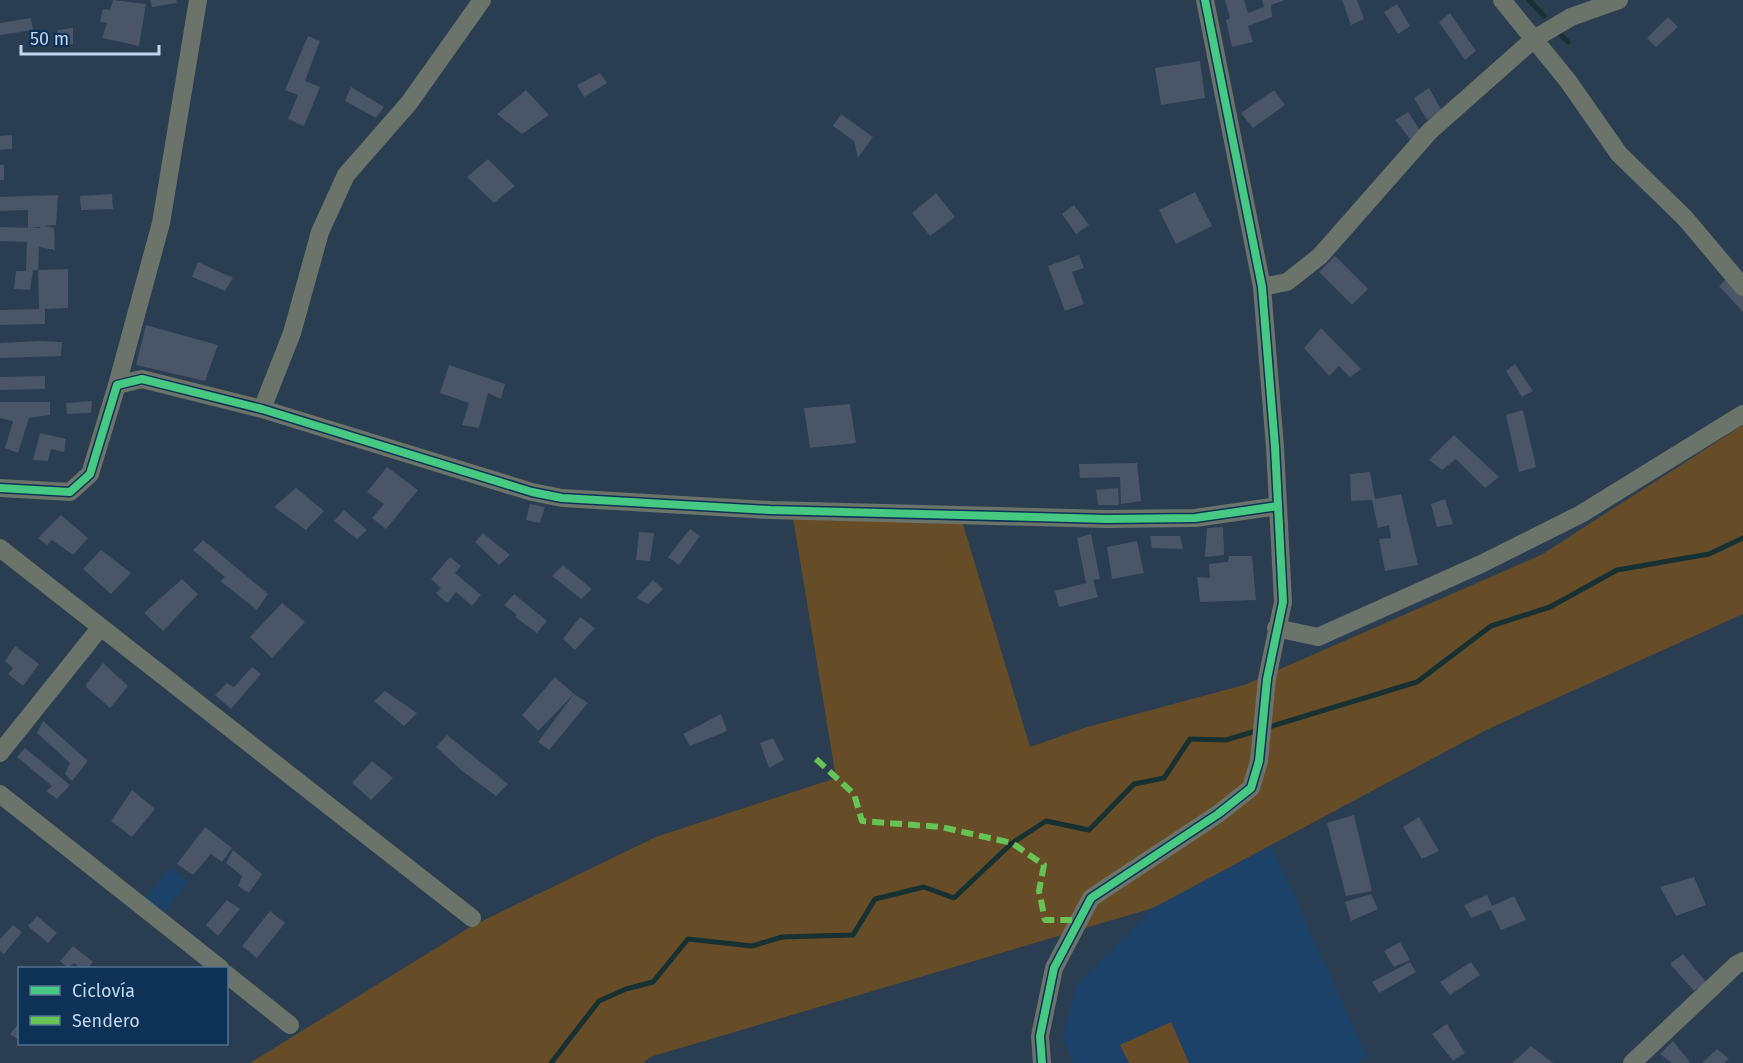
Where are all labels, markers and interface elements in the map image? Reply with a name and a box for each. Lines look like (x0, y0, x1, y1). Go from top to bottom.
scale bar (21, 18, 159, 56)
text: 50 m (30, 28, 69, 50)
legend (18, 967, 228, 1045)
text: Ciclovía (72, 980, 135, 1002)
text: Sendero (72, 1010, 140, 1032)

